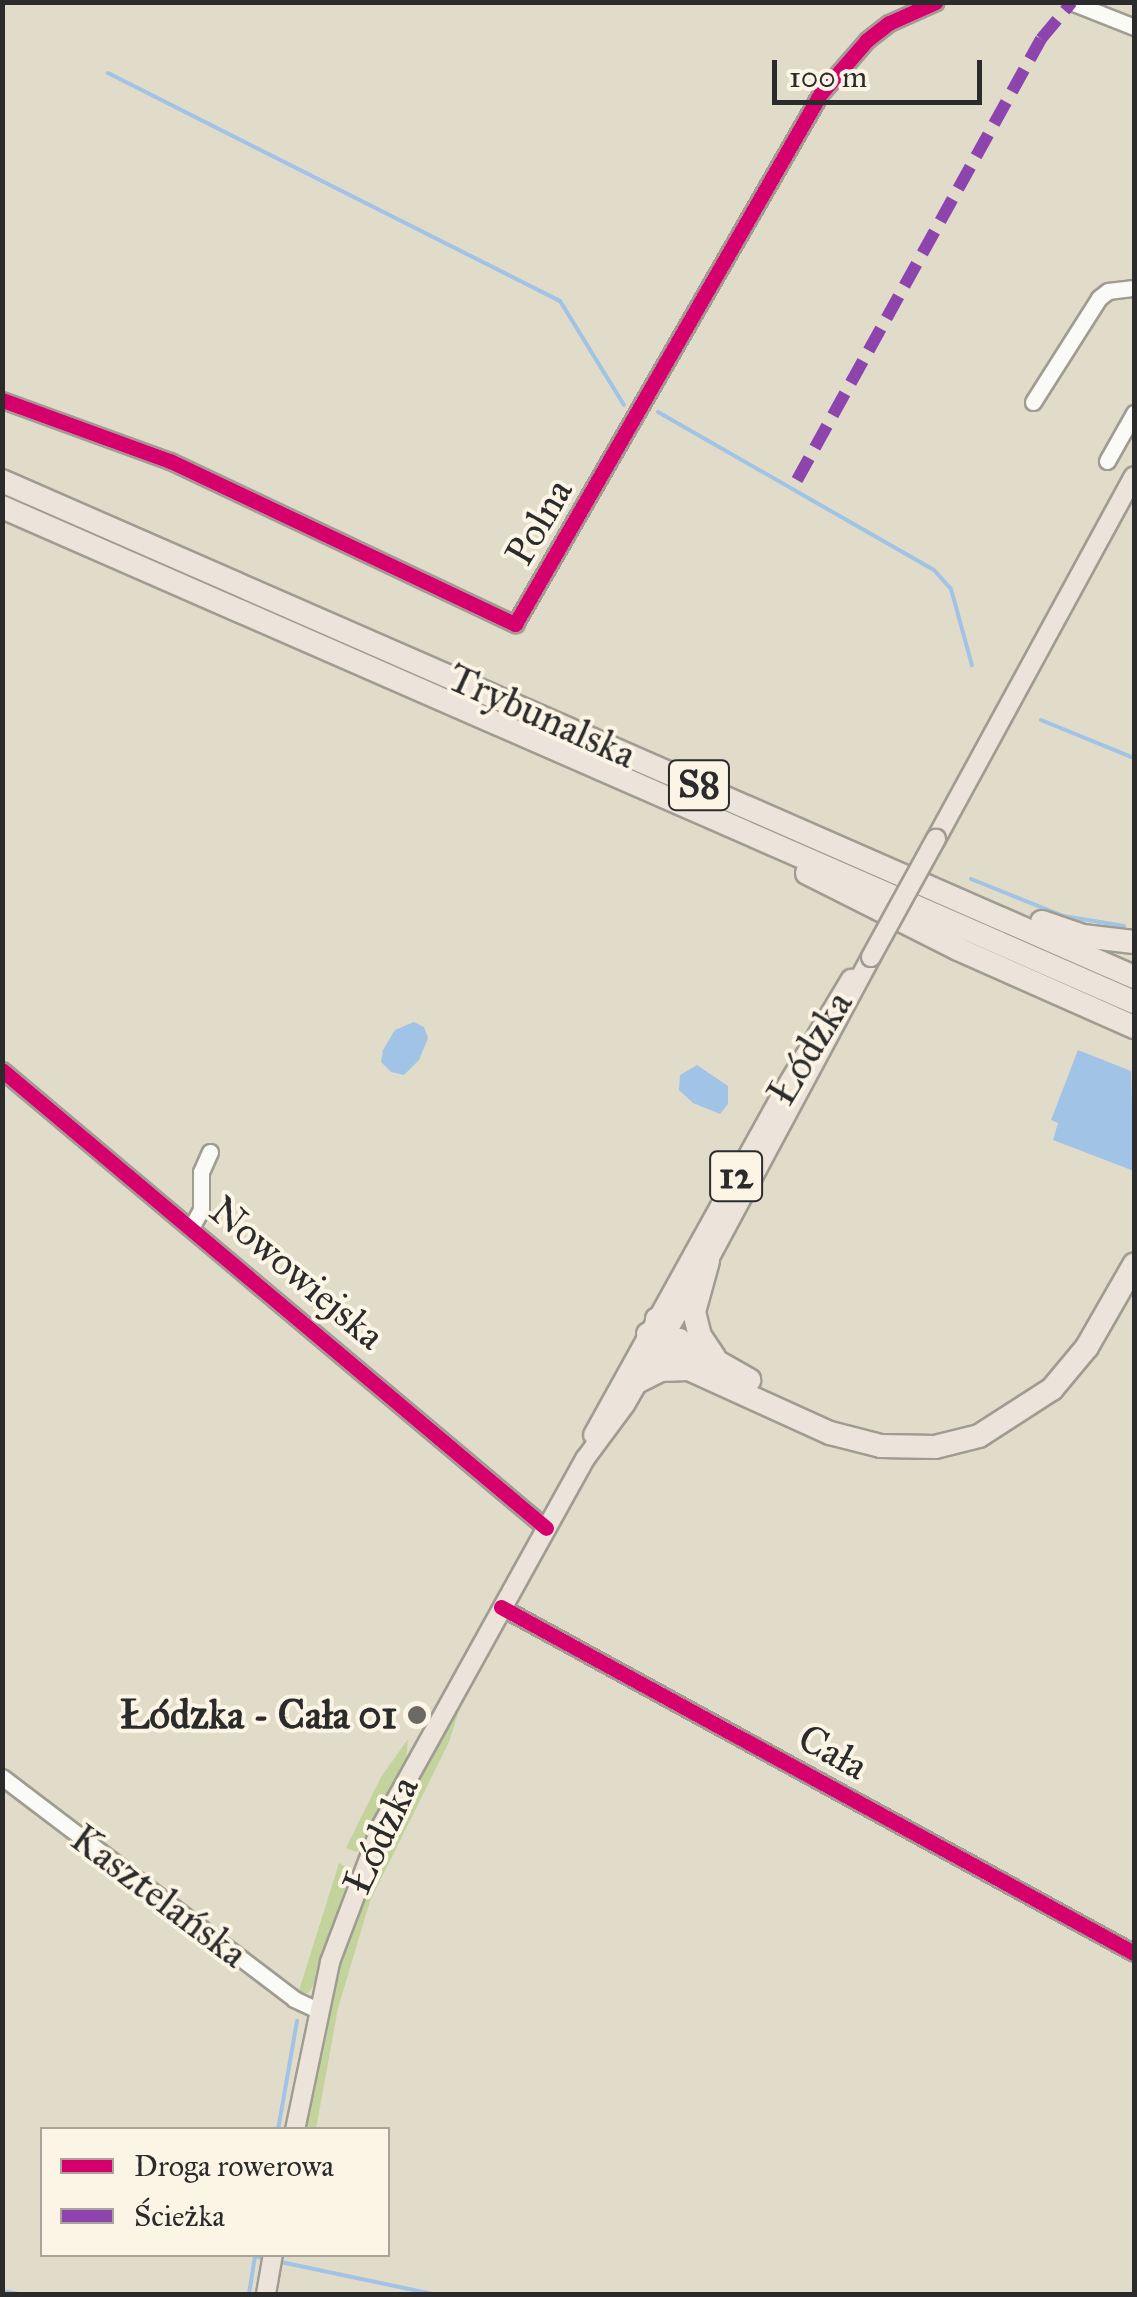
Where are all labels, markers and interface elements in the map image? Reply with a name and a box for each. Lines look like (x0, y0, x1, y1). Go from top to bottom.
scale bar (777, 40, 987, 102)
text: 100 m (789, 59, 867, 95)
street label: Polna (495, 470, 583, 574)
street label: Trybunalska (441, 653, 643, 779)
road number: S8 (666, 752, 732, 818)
street label: Łódzka (757, 982, 863, 1114)
road number: 12 (708, 1143, 764, 1209)
street label: Nowowiejska (200, 1186, 394, 1360)
place label: Łódzka - Cała 01 (120, 1691, 397, 1739)
marker: Łódzka - Cała 01 (406, 1704, 428, 1726)
street label: Cała (790, 1714, 876, 1790)
street label: Łódzka (333, 1769, 429, 1901)
street label: Kasztelańska (61, 1814, 257, 1978)
legend (40, 2127, 390, 2257)
text: Droga rowerowa (134, 2148, 334, 2184)
text: Ścieżka (134, 2198, 225, 2234)

